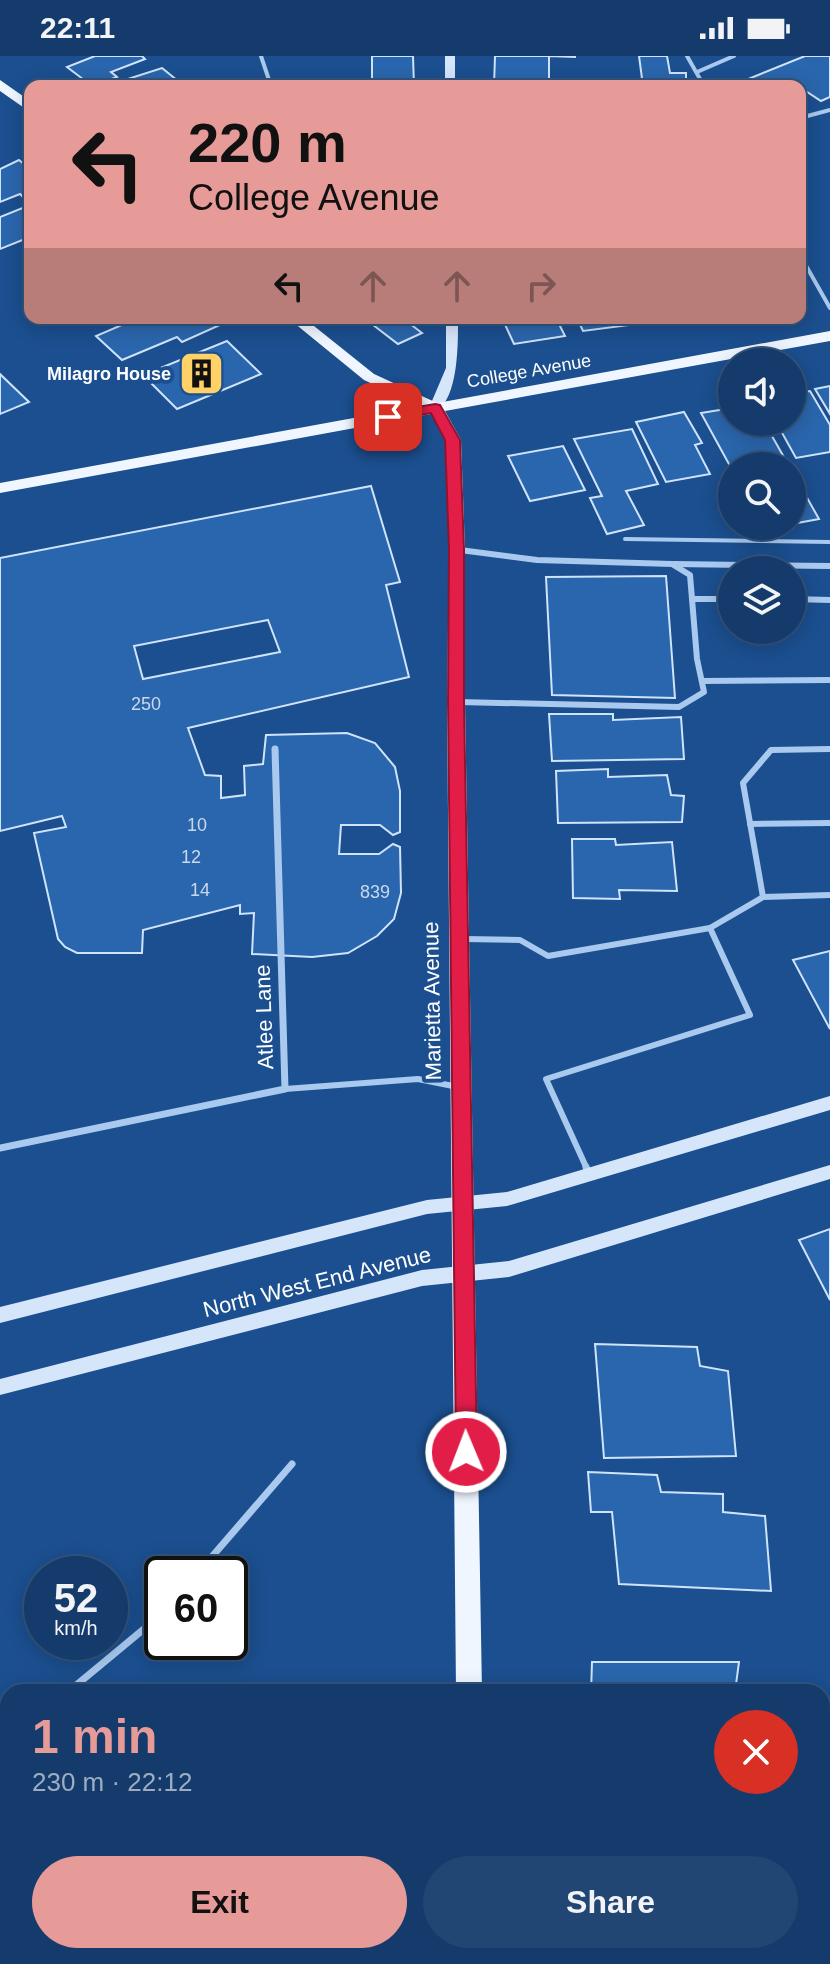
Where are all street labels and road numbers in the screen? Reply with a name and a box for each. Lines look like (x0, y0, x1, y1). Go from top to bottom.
street label: College Avenue (465, 350, 593, 392)
street label: Marietta Avenue (418, 921, 446, 1081)
street label: Atlee Lane (250, 964, 278, 1070)
street label: North West End Avenue (200, 1242, 434, 1322)

